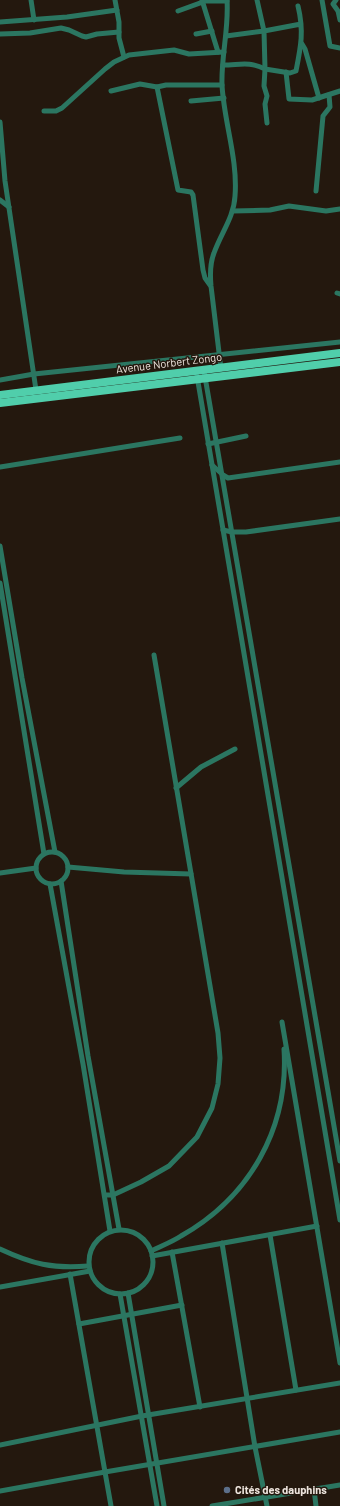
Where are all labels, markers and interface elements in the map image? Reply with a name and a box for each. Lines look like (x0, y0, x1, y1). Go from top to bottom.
street label: Avenue Norbert Zongo (115, 350, 223, 375)
place label: Cités des dauphins (235, 1483, 327, 1496)
marker: Cités des dauphins (222, 1485, 232, 1495)

